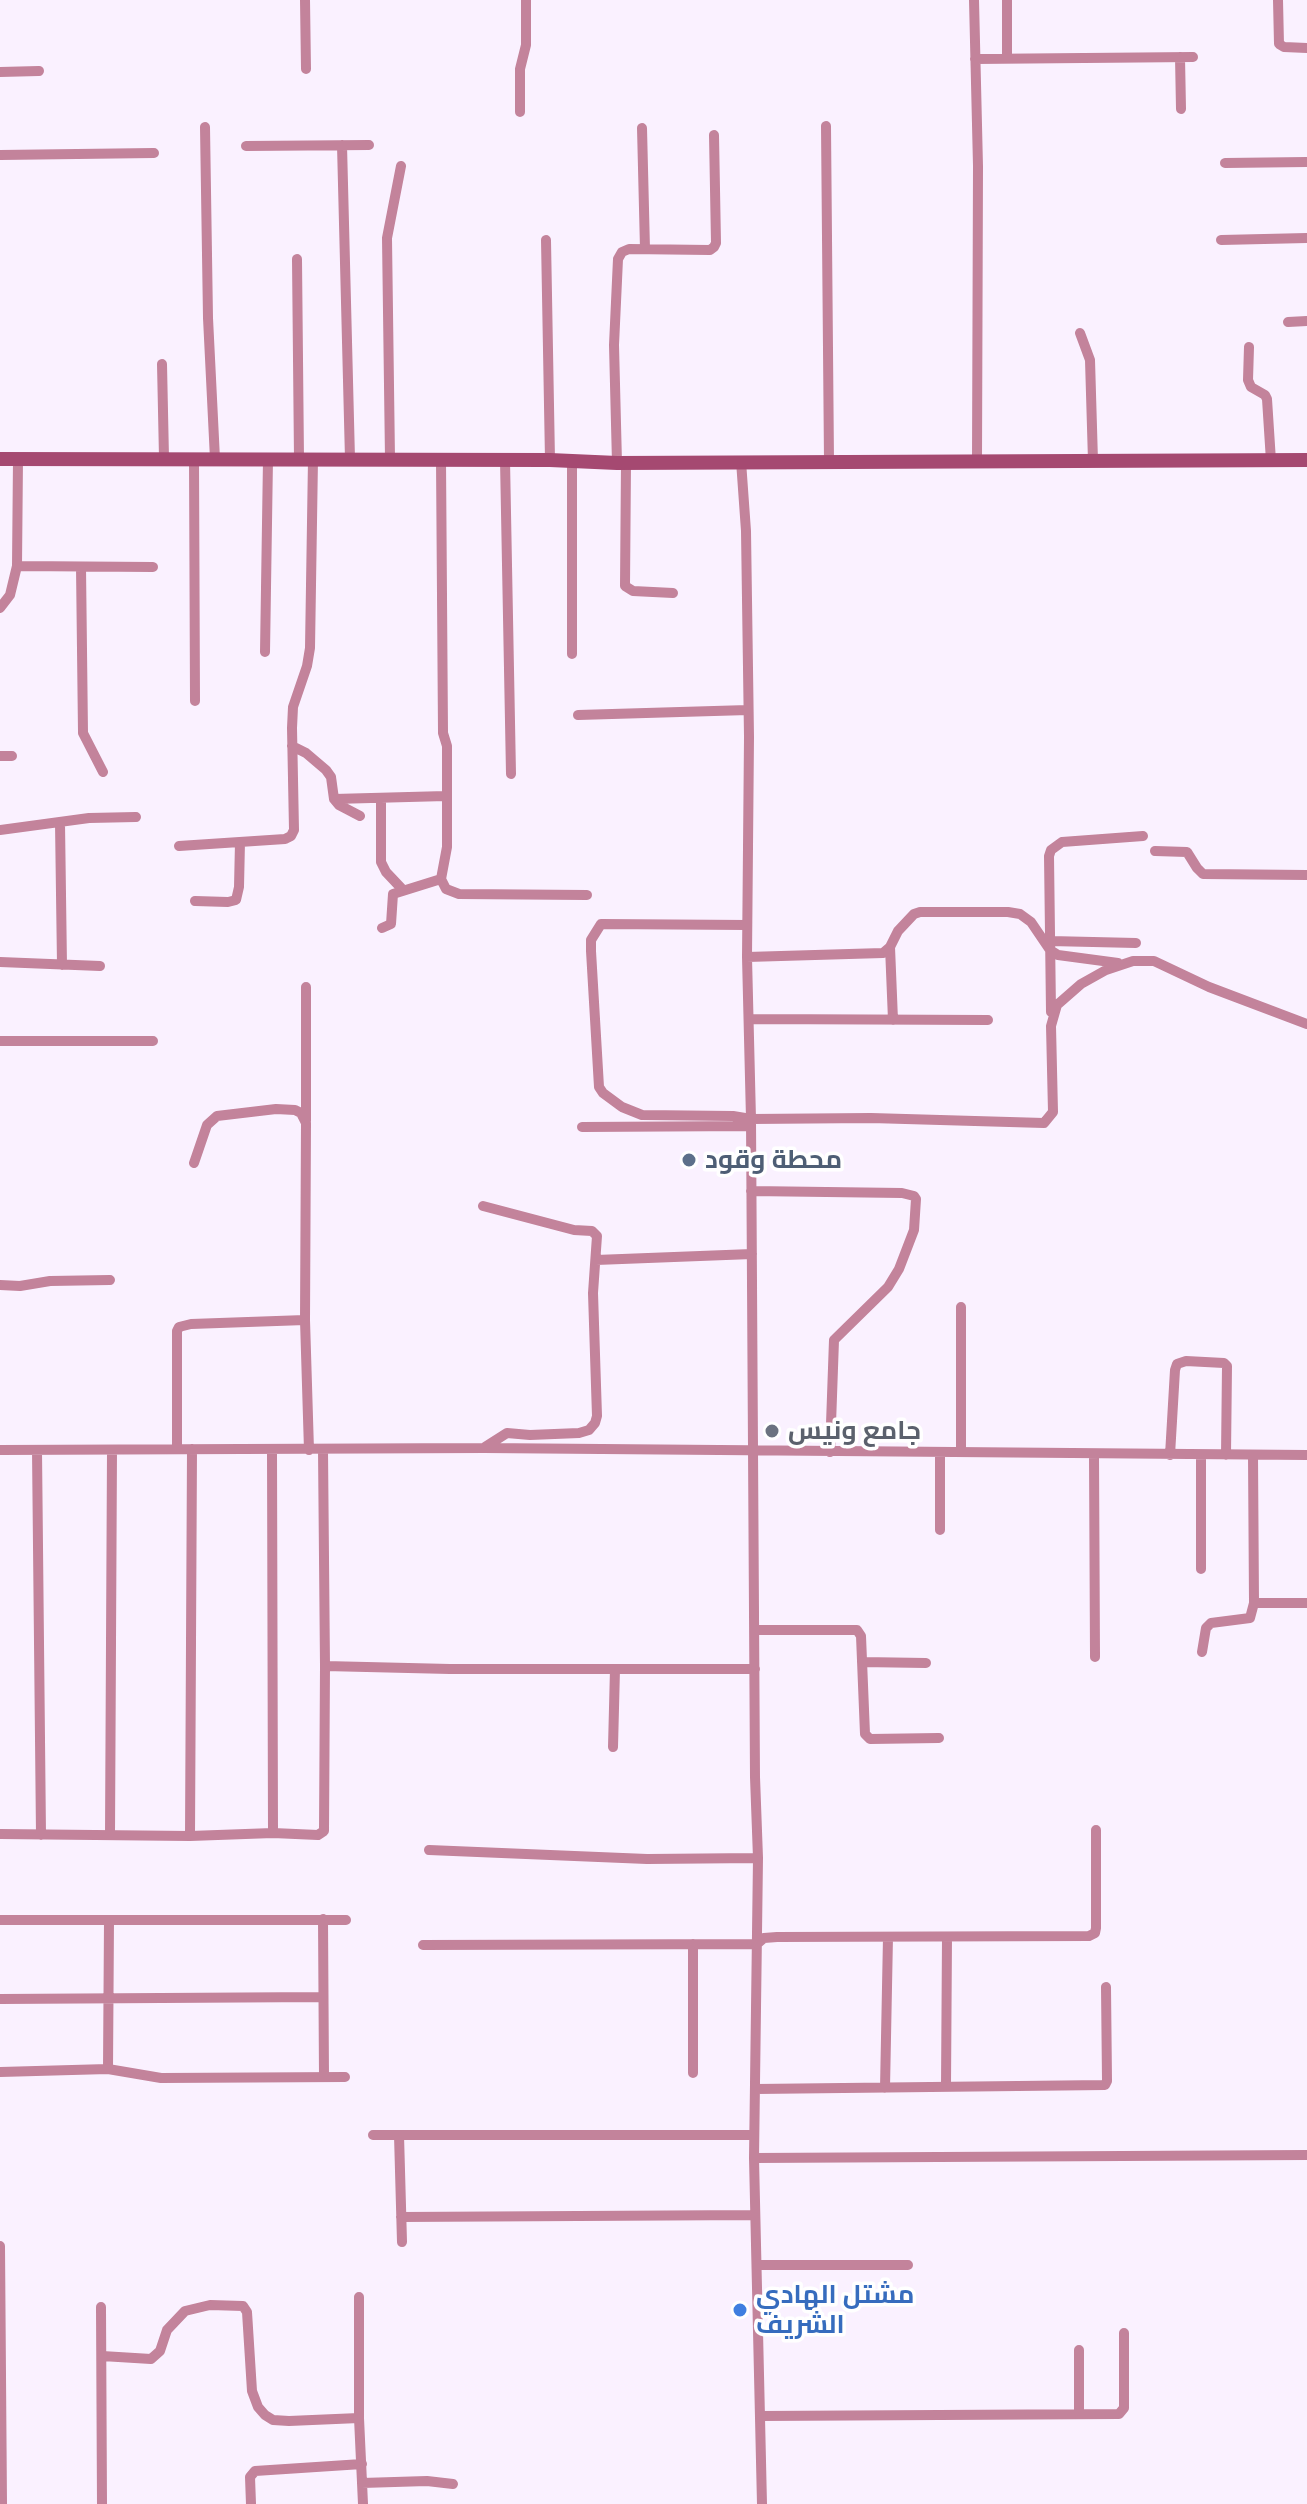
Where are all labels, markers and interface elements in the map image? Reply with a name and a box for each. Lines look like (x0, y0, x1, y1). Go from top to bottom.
place label: محطة وقود (705, 1144, 842, 1176)
marker: محطة وقود (680, 1151, 698, 1169)
place label: جامع ونيس (788, 1415, 921, 1447)
marker: جامع ونيس (763, 1422, 781, 1440)
place label: مشتل الهادي الشريف (756, 2279, 915, 2340)
marker: مشتل الهادي الشريف (731, 2301, 749, 2319)

